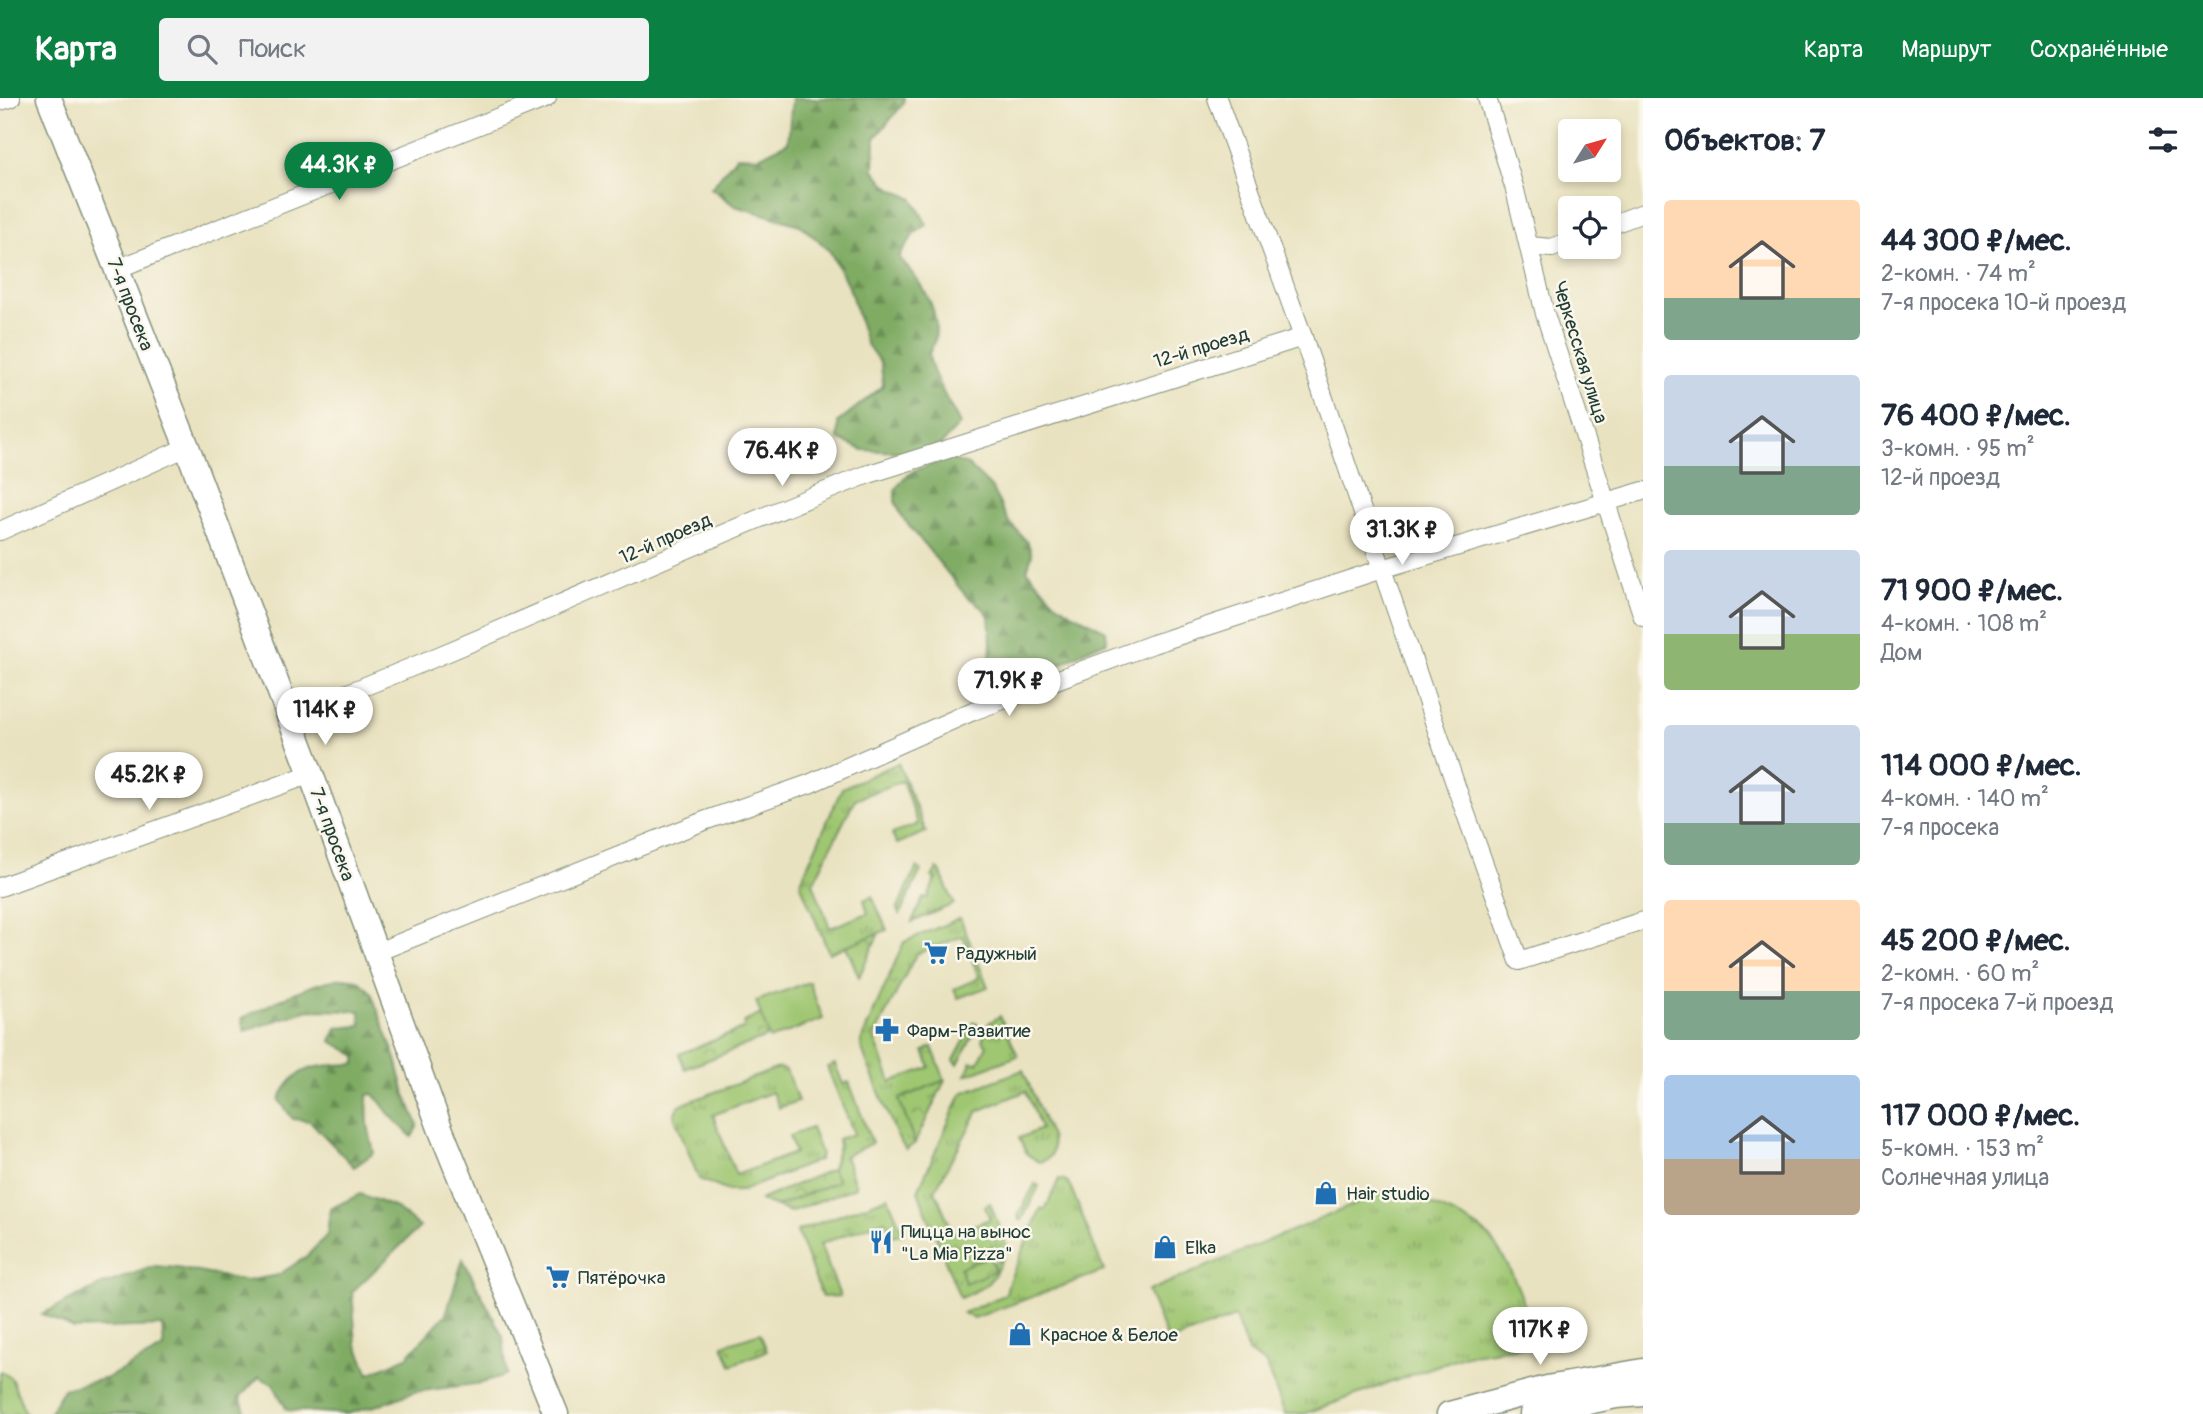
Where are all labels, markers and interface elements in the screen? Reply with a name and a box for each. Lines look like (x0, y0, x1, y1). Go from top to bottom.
search box (159, 18, 649, 81)
text: Карта (35, 29, 117, 70)
icon: search (183, 30, 221, 68)
text: Поиск (239, 33, 307, 65)
text: Карта (1804, 35, 1863, 64)
text: Маршрут (1901, 35, 1992, 64)
text: Сохранённые (2030, 35, 2168, 64)
north arrow (1558, 119, 1620, 182)
map controls (1558, 119, 1621, 259)
icon: filters (2144, 121, 2182, 159)
text: Объектов: 7 (1664, 122, 1825, 159)
pin: 44.3K ₽ (274, 142, 404, 202)
text: 44.3K ₽ (300, 150, 378, 179)
button: locate (1558, 196, 1621, 259)
text: 44 300 ₽/мес. (1881, 222, 2072, 259)
icon: home (1720, 228, 1804, 312)
street label: 7-я просека (101, 254, 159, 354)
text: 2-комн. · 74 m² (1881, 259, 2036, 288)
street label: Черкесская улица (1547, 278, 1613, 426)
text: 7-я просека 10-й проезд (1881, 288, 2126, 317)
street label: 12-й проезд (1151, 322, 1252, 374)
text: 76 400 ₽/мес. (1881, 397, 2071, 434)
icon: home (1720, 403, 1804, 487)
pin: 76.4K ₽ (717, 428, 847, 488)
text: 3-комн. · 95 m² (1881, 434, 2035, 463)
text: 76.4K ₽ (744, 436, 820, 465)
text: 12-й проезд (1881, 463, 2000, 492)
street label: 12-й проезд (616, 508, 716, 570)
pin: 31.3K ₽ (1337, 508, 1467, 567)
text: 31.3K ₽ (1366, 515, 1438, 544)
text: 71 900 ₽/мес. (1881, 572, 2063, 609)
icon: home (1720, 578, 1804, 662)
text: 4-комн. · 108 m² (1881, 609, 2047, 638)
text: Дом (1881, 638, 1922, 667)
pin: 71.9K ₽ (944, 658, 1074, 718)
text: 71.9K ₽ (974, 666, 1044, 695)
pin: 114K ₽ (268, 688, 382, 747)
text: 114K ₽ (293, 695, 357, 724)
text: 114 000 ₽/мес. (1881, 747, 2082, 784)
pin: 45.2K ₽ (84, 752, 214, 812)
icon: home (1720, 753, 1804, 837)
text: 45.2K ₽ (111, 760, 187, 789)
street label: 7-я просека (304, 784, 360, 885)
text: 4-комн. · 140 m² (1881, 784, 2049, 813)
text: 7-я просека (1881, 813, 1999, 842)
text: 45 200 ₽/мес. (1881, 922, 2071, 959)
icon: home (1720, 928, 1804, 1012)
supermarket icon: Радужный (922, 939, 950, 967)
place label: Радужный (956, 942, 1037, 966)
text: 2-комн. · 60 m² (1881, 959, 2039, 988)
text: 7-я просека 7-й проезд (1881, 988, 2113, 1017)
pharmacy icon: Фарм-Развитие (873, 1016, 901, 1044)
place label: Фарм-Развитие (907, 1019, 1031, 1043)
text: 117 000 ₽/мес. (1881, 1097, 2080, 1134)
icon: home (1720, 1103, 1804, 1187)
text: 5-комн. · 153 m² (1881, 1134, 2044, 1163)
text: Солнечная улица (1881, 1163, 2049, 1192)
shop icon: Hair studio (1312, 1179, 1340, 1207)
place label: Hair studio (1346, 1182, 1430, 1206)
place label: Пицца на вынос "La Mia Pizza" (901, 1220, 1031, 1266)
restaurant icon: Пицца на вынос "La Mia Pizza" (867, 1228, 895, 1256)
shop icon: Elka (1151, 1233, 1179, 1261)
place label: Elka (1185, 1236, 1216, 1260)
supermarket icon: Пятёрочка (544, 1263, 572, 1291)
place label: Пятёрочка (578, 1266, 666, 1290)
pin: 117K ₽ (1483, 1308, 1597, 1367)
text: 117K ₽ (1509, 1315, 1571, 1344)
shop icon: Красное & Белое (1006, 1320, 1034, 1348)
place label: Красное & Белое (1040, 1323, 1179, 1347)

